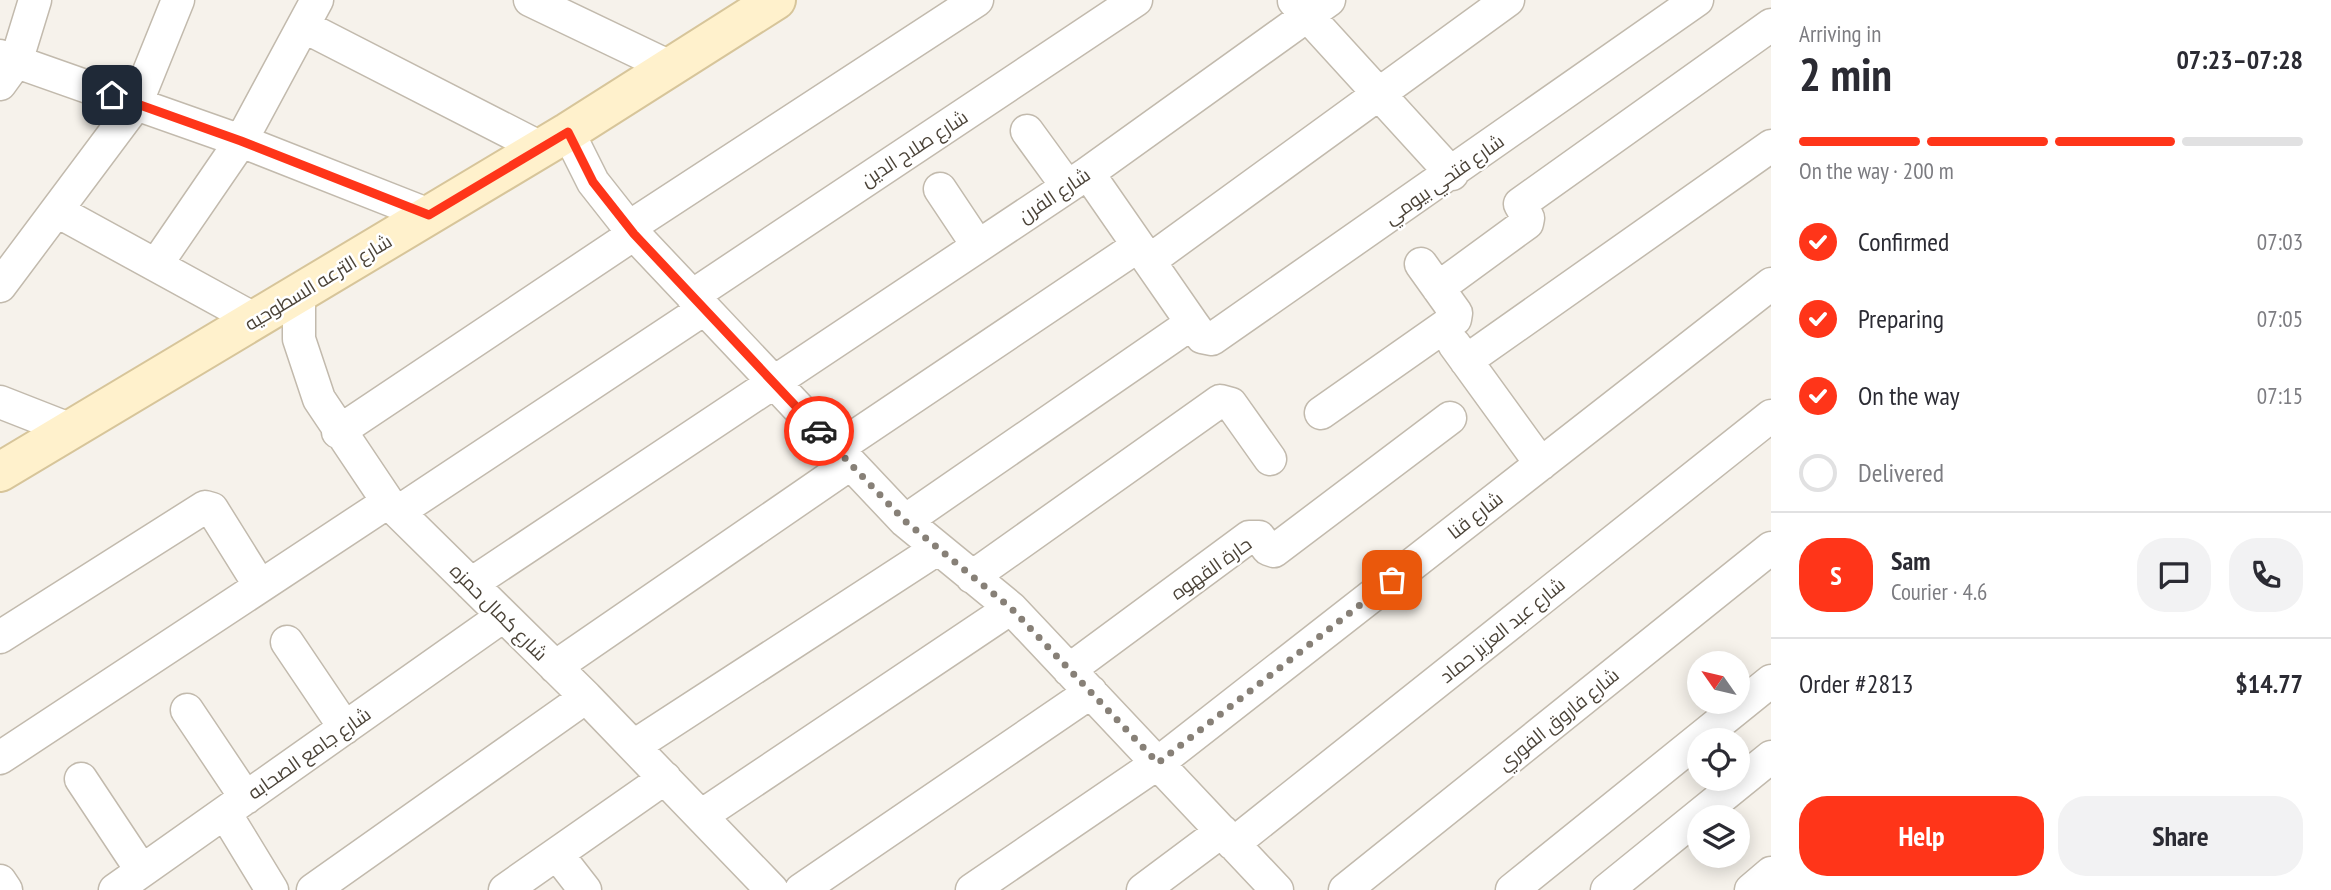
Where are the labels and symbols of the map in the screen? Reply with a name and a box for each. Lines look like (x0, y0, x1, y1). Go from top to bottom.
pin (82, 65, 142, 125)
street label: شارع صلاح الدين (856, 104, 973, 193)
street label: شارع فتحي بيومي (1379, 129, 1510, 232)
street label: شارع الفرن (1013, 162, 1096, 229)
street label: شارع الترعه السطوحيه (240, 229, 397, 337)
courier (784, 396, 854, 466)
street label: شارع قنا (1443, 486, 1509, 546)
street label: حارة القهوه (1166, 531, 1256, 605)
pin (1362, 550, 1422, 610)
street label: شارع كمال حمزه (444, 558, 553, 667)
street label: شارع عبد العزيز حماد (1434, 572, 1571, 689)
north arrow (1687, 651, 1750, 714)
street label: شارع فاروق الفوري (1492, 663, 1625, 778)
street label: شارع جامع الصحابه (243, 702, 376, 806)

